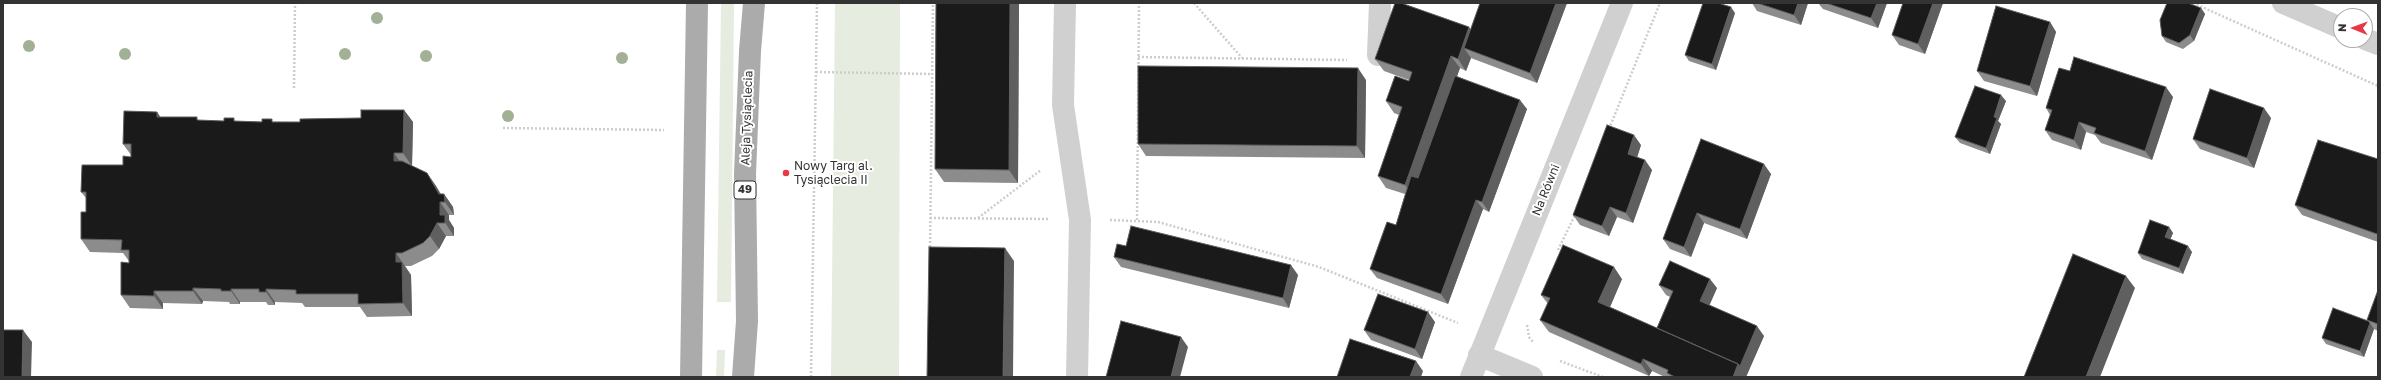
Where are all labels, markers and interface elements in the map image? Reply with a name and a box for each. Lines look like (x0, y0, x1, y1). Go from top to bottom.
north arrow (2333, 8, 2373, 48)
text: N (2335, 23, 2348, 32)
street label: Aleja Tysiąclecia (738, 70, 756, 166)
place label: Nowy Targ al. Tysiąclecia II (794, 159, 873, 187)
street label: Na Równi (1529, 162, 1563, 218)
marker: Nowy Targ al. Tysiąclecia II (781, 168, 791, 178)
road number: 49 (734, 181, 756, 199)

